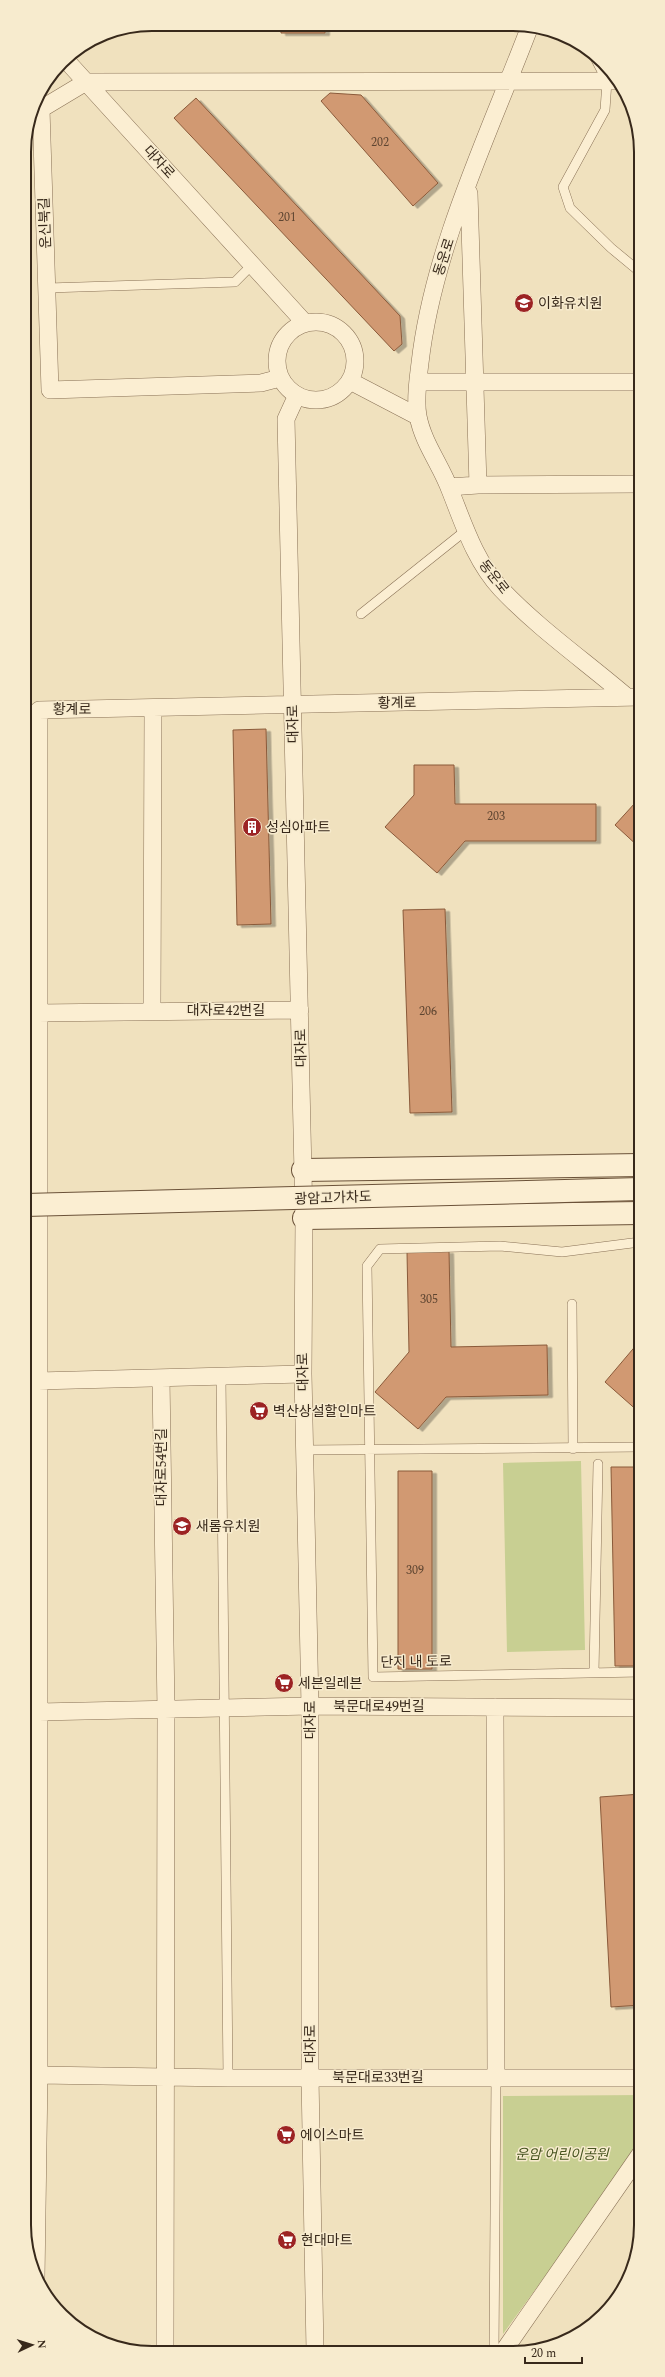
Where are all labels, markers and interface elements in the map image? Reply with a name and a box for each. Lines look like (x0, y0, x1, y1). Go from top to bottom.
house number: 202 (371, 133, 389, 152)
street label: 대자로 (138, 141, 180, 183)
street label: 운신북길 (34, 197, 56, 249)
house number: 201 (278, 208, 296, 227)
street label: 동운로 (428, 235, 460, 279)
school or university icon: 이화유치원 (513, 292, 535, 314)
place label: 이화유치원 (538, 293, 602, 314)
street label: 동운로 (474, 555, 514, 599)
street label: 황계로 (377, 692, 417, 714)
street label: 황계로 (53, 699, 91, 720)
street label: 대자로 (282, 704, 304, 744)
house number: 203 (487, 807, 505, 826)
building icon: 성심아파트 (241, 816, 263, 838)
place label: 성심아파트 (266, 817, 331, 838)
street label: 대자로42번길 (187, 1000, 265, 1021)
house number: 206 (419, 1002, 437, 1021)
street label: 대자로 (290, 1028, 312, 1068)
street label: 광암고가차도 (294, 1186, 372, 1210)
house number: 305 (420, 1290, 438, 1309)
street label: 대자로 (292, 1352, 314, 1392)
supermarket icon: 벽산상설할인마트 (248, 1400, 270, 1422)
place label: 벽산상설할인마트 (273, 1401, 376, 1422)
street label: 대자로54번길 (151, 1428, 172, 1506)
school or university icon: 새롬유치원 (171, 1515, 193, 1537)
place label: 새롬유치원 (196, 1516, 260, 1537)
house number: 309 (406, 1561, 424, 1580)
street label: 단지 내 도로 (380, 1651, 452, 1673)
supermarket icon: 세븐일레븐 (273, 1672, 295, 1694)
place label: 세븐일레븐 (298, 1673, 363, 1694)
street label: 북문대로49번길 (333, 1696, 425, 1717)
street label: 대자로 (300, 1701, 321, 1739)
street label: 대자로 (300, 2025, 321, 2063)
street label: 북문대로33번길 (332, 2067, 424, 2088)
supermarket icon: 에이스마트 (275, 2124, 297, 2146)
place label: 에이스마트 (300, 2125, 365, 2146)
park label: 운암 어린이공원 (515, 2144, 610, 2165)
supermarket icon: 현대마트 (276, 2229, 298, 2251)
place label: 현대마트 (301, 2230, 353, 2251)
north arrow (12, 2325, 52, 2365)
text: N (33, 2339, 50, 2349)
scale bar (525, 2339, 582, 2365)
text: 20 m (531, 2344, 556, 2363)

